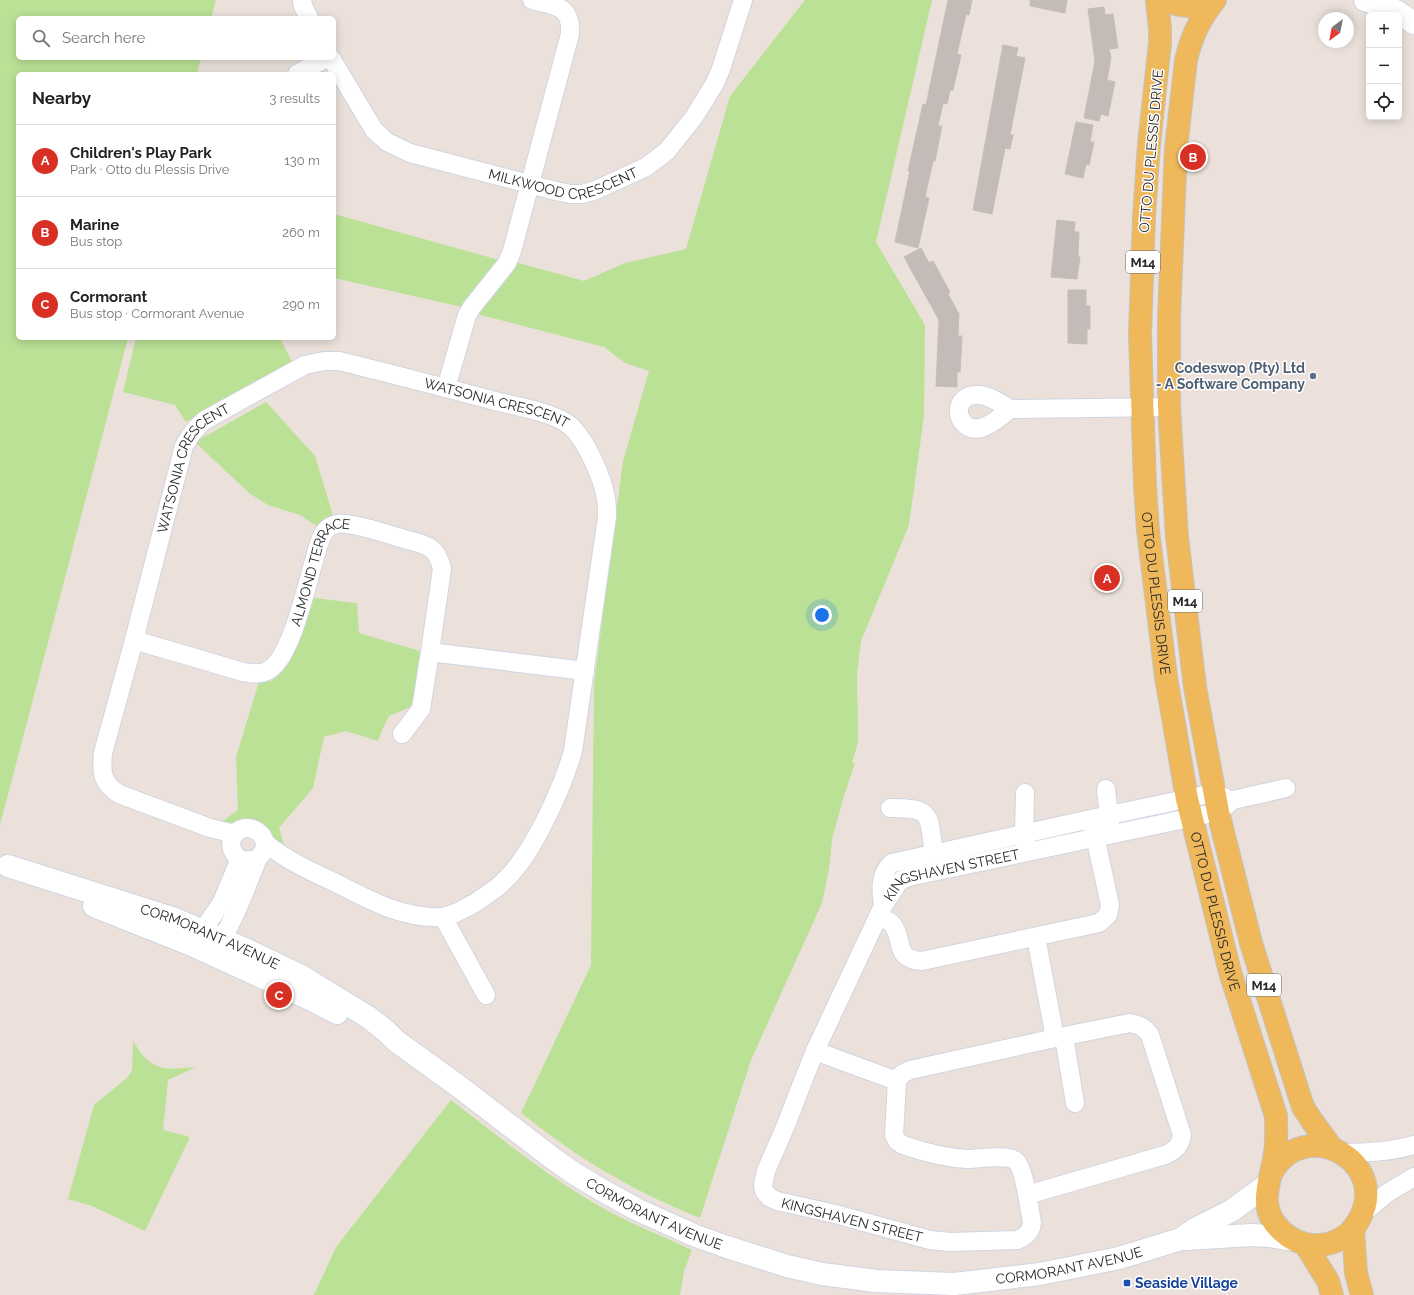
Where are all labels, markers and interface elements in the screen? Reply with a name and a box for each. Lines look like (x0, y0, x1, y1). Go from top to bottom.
north arrow (1318, 12, 1354, 48)
map controls (1366, 12, 1402, 120)
button: + (1366, 12, 1402, 48)
search box (16, 16, 336, 60)
icon: search (30, 27, 52, 49)
text: Search here (62, 29, 145, 47)
button: − (1366, 48, 1402, 84)
street label: OTTO DU PLESSIS DRIVE (1136, 69, 1166, 233)
button: locate (1366, 84, 1402, 120)
text: Nearby (32, 88, 91, 108)
text: 3 results (270, 91, 320, 106)
pin: B (1180, 142, 1206, 172)
text: Children's Play Park (70, 144, 212, 162)
text: A (41, 153, 49, 168)
text: 130 m (284, 153, 320, 168)
street label: MILKWOOD CRESCENT (484, 160, 640, 180)
text: Park · Otto du Plessis Drive (70, 162, 229, 177)
text: MILKWOOD CRESCENT (487, 164, 640, 203)
text: Marine (70, 216, 119, 234)
text: B (41, 225, 49, 240)
text: 260 m (282, 225, 320, 240)
text: Bus stop (70, 234, 122, 249)
road number: M14 (1126, 251, 1160, 273)
text: Cormorant (70, 288, 147, 306)
text: C (41, 297, 49, 312)
text: 290 m (282, 297, 320, 312)
text: Bus stop · Cormorant Avenue (70, 306, 244, 321)
place label: Codeswop (Pty) Ltd - A Software Company (1156, 360, 1305, 392)
marker: Codeswop (Pty) Ltd - A Software Company (1308, 371, 1318, 381)
street label: WATSONIA CRESCENT (422, 375, 573, 431)
street label: WATSONIA CRESCENT (154, 400, 233, 535)
street label: OTTO DU PLESSIS DRIVE (1139, 511, 1174, 676)
street label: ALMOND TERRACE (287, 515, 351, 628)
pin: A (1094, 563, 1120, 593)
road number: M14 (1168, 590, 1202, 612)
your location (812, 605, 832, 625)
street label: OTTO DU PLESSIS DRIVE (1187, 830, 1244, 993)
street label: KINGSHAVEN STREET (880, 846, 1021, 904)
street label: CORMORANT AVENUE (138, 901, 282, 972)
road number: M14 (1247, 974, 1281, 996)
pin: C (266, 980, 292, 1010)
street label: CORMORANT AVENUE (583, 1174, 725, 1253)
street label: KINGSHAVEN STREET (780, 1195, 925, 1245)
street label: CORMORANT AVENUE (995, 1243, 1144, 1287)
place label: Seaside Village (1135, 1275, 1239, 1291)
marker: Seaside Village (1122, 1278, 1132, 1288)

